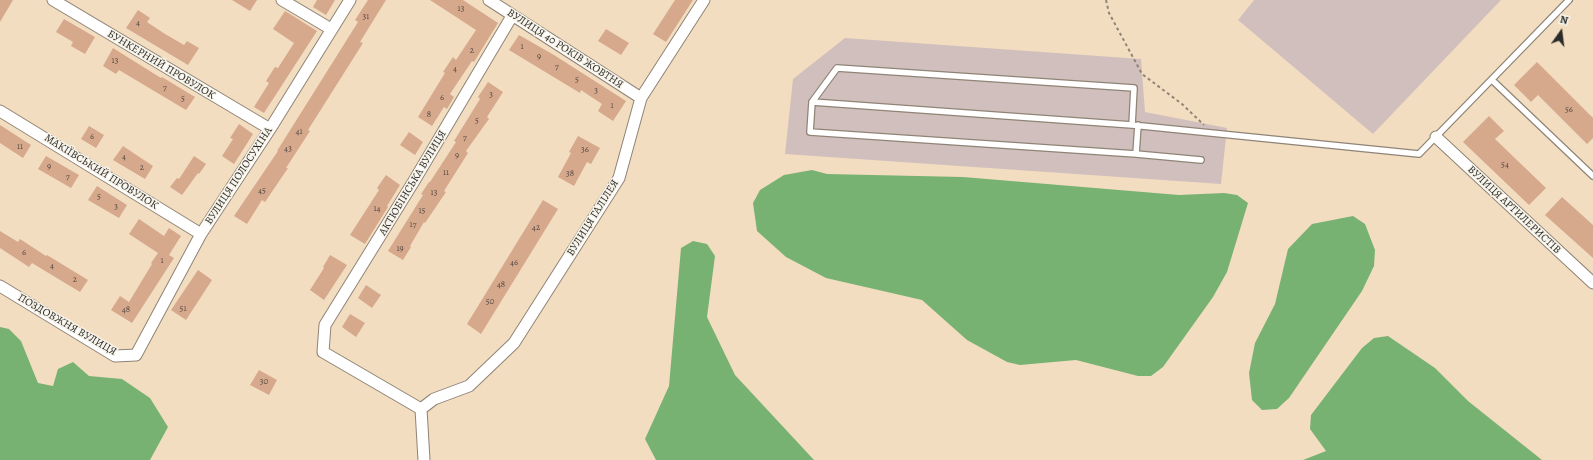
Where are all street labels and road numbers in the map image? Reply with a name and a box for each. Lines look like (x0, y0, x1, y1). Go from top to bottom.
street label: ВУЛИЦЯ 40 РОКІВ ЖОВТНЯ (504, 6, 626, 92)
street label: БУНКЕРНИЙ ПРОВУЛОК (105, 28, 217, 102)
street label: ВУЛИЦЯ ПОЛОСУХІНА (203, 125, 275, 227)
street label: АКТЮБІНСЬКА ВУЛИЦЯ (376, 128, 450, 238)
street label: МАКІЇВСЬКИЙ ПРОВУЛОК (42, 132, 160, 212)
street label: ВУЛИЦЯ АРТИЛЕРИСТІВ (1465, 163, 1563, 257)
street label: ВУЛИЦЯ ГАЛІЛЕЯ (564, 177, 622, 259)
street label: ПОЗДОВЖНЯ ВУЛИЦЯ (15, 291, 119, 359)

